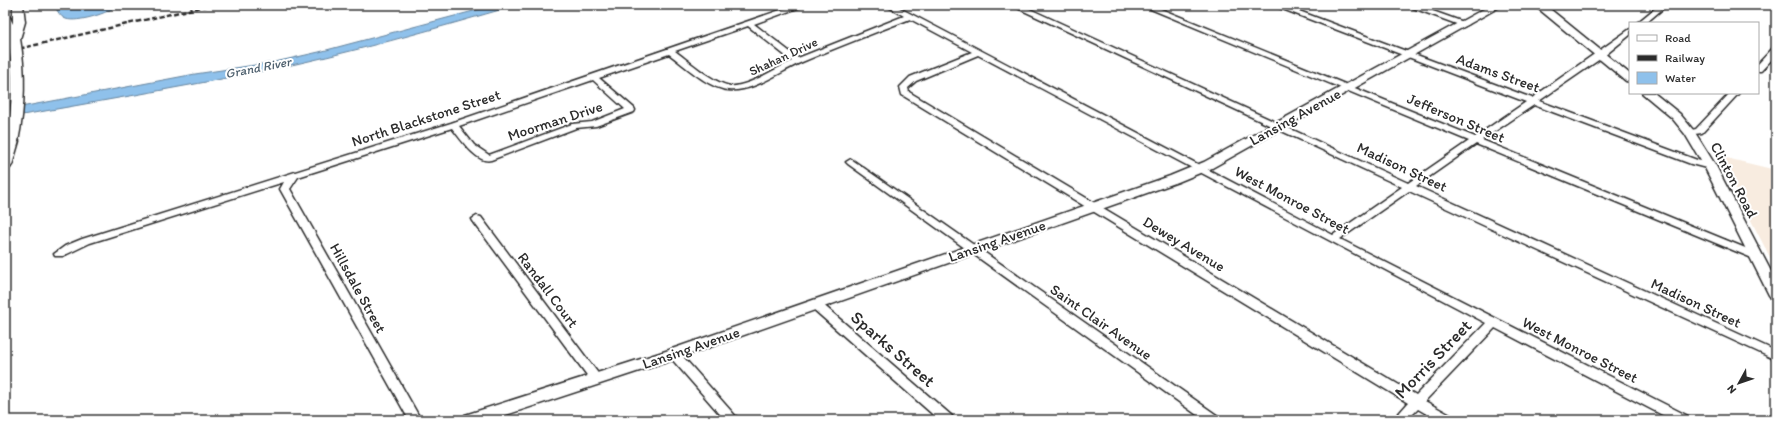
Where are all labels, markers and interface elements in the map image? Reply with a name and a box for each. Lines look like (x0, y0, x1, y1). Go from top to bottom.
legend (1629, 22, 1759, 94)
text: Road (1665, 31, 1691, 45)
street label: Shahan Drive (747, 34, 820, 79)
street label: Adams Street (1454, 50, 1543, 97)
text: Railway (1665, 51, 1705, 65)
water label: Grand River (224, 53, 294, 81)
text: Water (1665, 71, 1696, 85)
street label: Lansing Avenue (1246, 84, 1344, 150)
street label: North Blackstone Street (349, 85, 503, 151)
street label: Jefferson Street (1404, 89, 1508, 147)
street label: Moorman Drive (505, 97, 605, 145)
street label: Madison Street (1354, 138, 1450, 196)
street label: Clinton Road (1706, 139, 1762, 221)
street label: West Monroe Street (1232, 162, 1353, 238)
street label: Dewey Avenue (1140, 212, 1228, 276)
street label: Lansing Avenue (946, 216, 1048, 266)
street label: Hillsdale Street (326, 240, 390, 336)
street label: Randall Court (514, 249, 582, 331)
street label: Madison Street (1648, 274, 1744, 332)
street label: Saint Clair Avenue (1047, 280, 1155, 364)
street label: Sparks Street (846, 306, 940, 392)
street label: West Monroe Street (1519, 313, 1641, 387)
street label: Morris Street (1390, 315, 1476, 403)
street label: Lansing Avenue (640, 323, 742, 373)
north arrow (1719, 363, 1759, 403)
text: N (1724, 382, 1739, 396)

